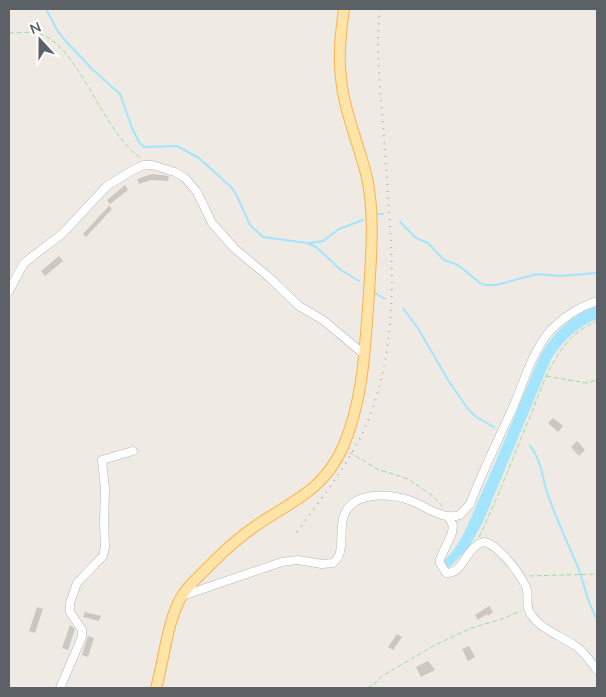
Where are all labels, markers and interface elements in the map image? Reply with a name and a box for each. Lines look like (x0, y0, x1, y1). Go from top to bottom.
north arrow (15, 15, 65, 65)
text: N (27, 18, 44, 38)

